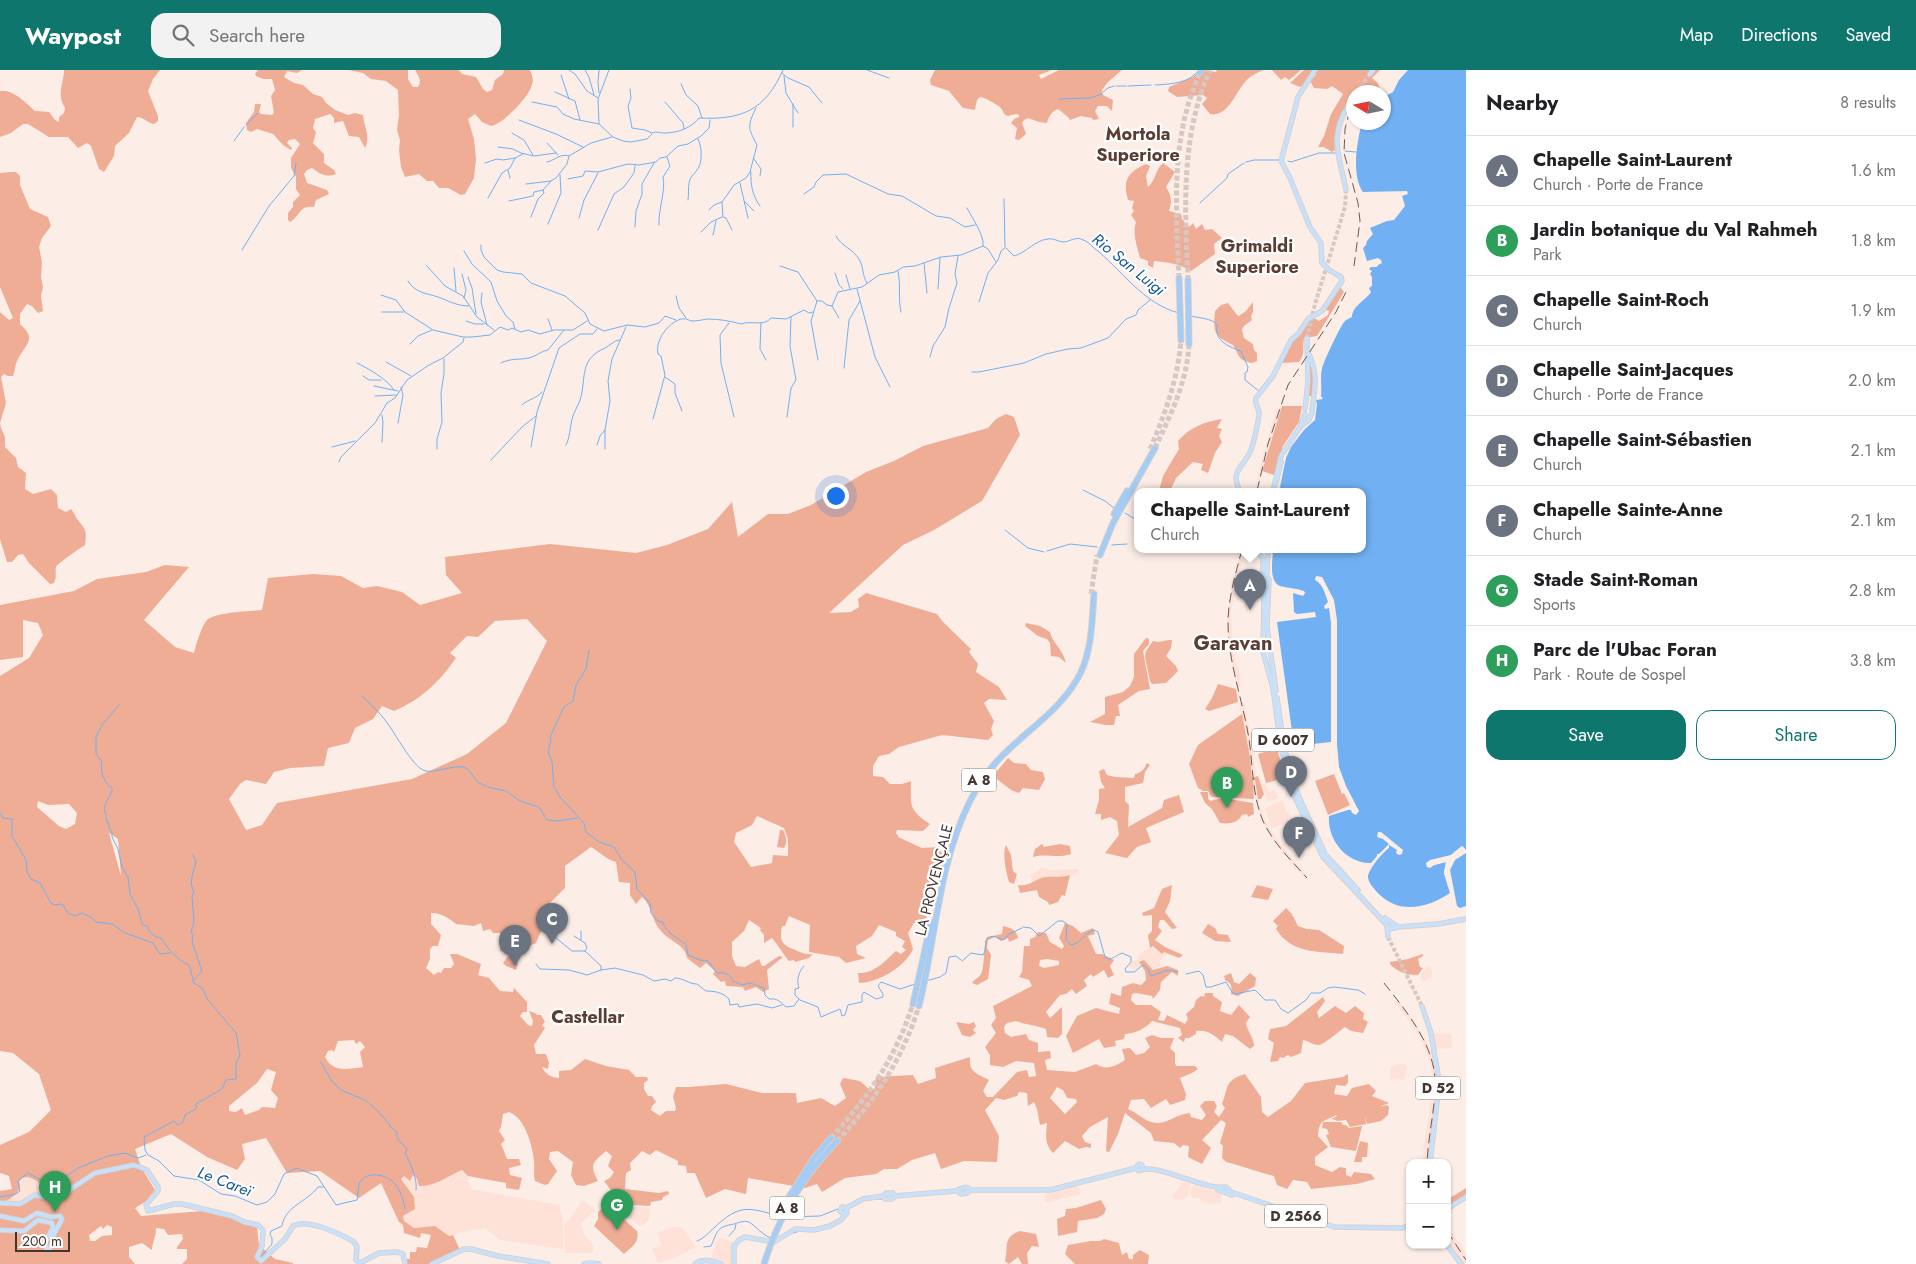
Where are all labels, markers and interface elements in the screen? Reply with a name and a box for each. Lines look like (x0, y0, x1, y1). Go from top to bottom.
search box (151, 13, 501, 58)
text: Waypost (25, 18, 121, 53)
icon: search (169, 21, 197, 49)
text: Search here (209, 22, 305, 49)
text: Map (1680, 22, 1713, 48)
text: Directions (1741, 22, 1817, 48)
text: Saved (1845, 22, 1891, 48)
north arrow (1346, 85, 1391, 130)
text: Nearby (1486, 88, 1558, 118)
text: 8 results (1840, 91, 1896, 114)
district label: Mortola Superiore (1096, 121, 1180, 168)
text: Chapelle Saint-Laurent (1533, 146, 1732, 173)
text: A (1496, 159, 1508, 182)
text: 1.6 km (1850, 159, 1896, 182)
text: Church · Porte de France (1533, 173, 1703, 196)
text: Jardin botanique du Val Rahmeh (1533, 216, 1818, 243)
water label: Rio San Luigi (1087, 228, 1171, 302)
text: B (1497, 229, 1507, 252)
text: 1.8 km (1851, 229, 1896, 252)
district label: Grimaldi Superiore (1215, 233, 1299, 280)
text: Park (1533, 243, 1562, 266)
text: Chapelle Saint-Roch (1533, 286, 1709, 313)
text: C (1496, 299, 1508, 322)
text: 1.9 km (1850, 299, 1896, 322)
text: Church (1533, 313, 1582, 336)
text: Chapelle Saint-Jacques (1533, 356, 1733, 383)
text: D (1496, 369, 1508, 392)
text: 2.0 km (1848, 369, 1896, 392)
text: Church · Porte de France (1533, 383, 1703, 406)
text: Chapelle Saint-Sébastien (1533, 426, 1752, 453)
text: E (1497, 439, 1507, 462)
text: 2.1 km (1851, 439, 1896, 462)
text: Church (1533, 453, 1582, 476)
your location (823, 483, 849, 509)
popup (1134, 488, 1366, 553)
text: Chapelle Saint-Laurent (1151, 496, 1349, 523)
text: Chapelle Sainte-Anne (1533, 496, 1723, 523)
text: F (1498, 509, 1506, 532)
text: 2.1 km (1851, 509, 1896, 532)
text: Church (1151, 523, 1200, 546)
text: Church (1533, 523, 1582, 546)
text: Stade Saint-Roman (1533, 566, 1698, 593)
pin: A (1234, 569, 1266, 610)
text: G (1495, 579, 1509, 602)
text: 2.8 km (1849, 579, 1896, 602)
text: Sports (1533, 593, 1575, 616)
district label: Garavan (1194, 629, 1272, 658)
text: Parc de l'Ubac Foran (1533, 636, 1717, 663)
text: H (1496, 649, 1508, 672)
text: 3.8 km (1850, 649, 1896, 672)
text: Park · Route de Sospel (1533, 663, 1686, 686)
button: Save (1486, 710, 1686, 760)
button: Share (1696, 710, 1896, 760)
road number: D 6007 (1252, 728, 1314, 752)
pin: D (1275, 756, 1307, 797)
pin: B (1211, 767, 1243, 808)
road number: A 8 (962, 768, 996, 792)
pin: F (1283, 817, 1315, 858)
street label: LA PROVENÇALE (909, 822, 959, 938)
pin: C (536, 903, 568, 944)
pin: E (499, 925, 531, 966)
district label: Castellar (551, 1004, 625, 1030)
road number: D 52 (1416, 1076, 1460, 1100)
map controls (1406, 1159, 1451, 1249)
button: + (1406, 1159, 1451, 1204)
water label: Le Careï (194, 1161, 257, 1203)
pin: H (39, 1171, 71, 1212)
pin: G (601, 1189, 633, 1230)
road number: A 8 (770, 1196, 804, 1220)
road number: D 2566 (1265, 1204, 1327, 1228)
button: − (1406, 1204, 1451, 1249)
scale bar (15, 1229, 70, 1252)
text: 200 m (22, 1231, 62, 1251)

